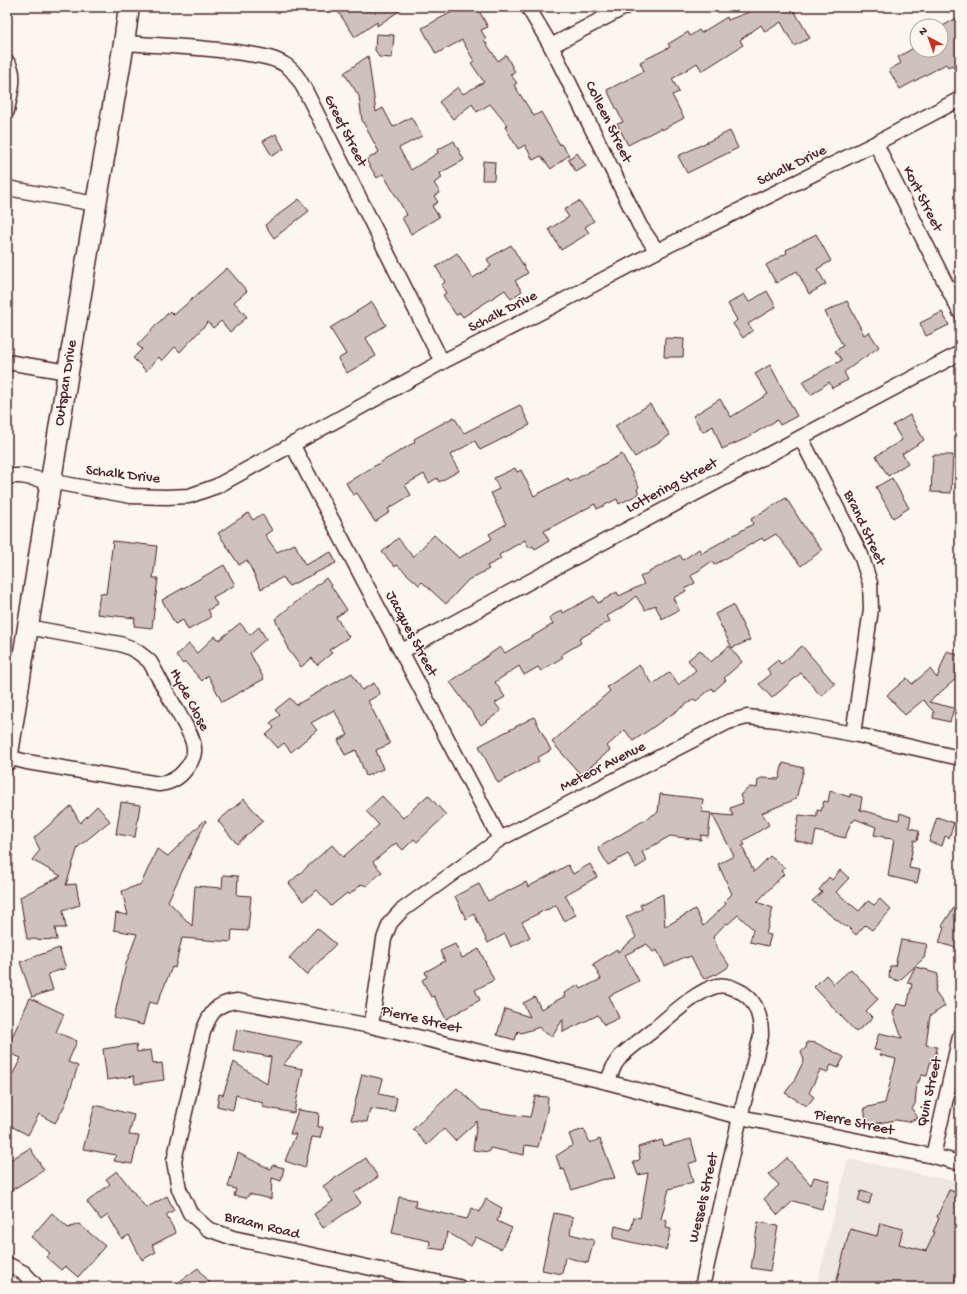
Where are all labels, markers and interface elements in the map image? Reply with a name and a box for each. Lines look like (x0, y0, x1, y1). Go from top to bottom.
north arrow (909, 18, 949, 58)
text: N (917, 25, 930, 39)
street label: Colleen Street (580, 78, 636, 167)
street label: Greef Street (319, 92, 372, 172)
street label: Schalk Drive (754, 141, 830, 190)
street label: Kort Street (898, 163, 947, 236)
street label: Schalk Drive (466, 287, 541, 337)
street label: Outspan Drive (50, 338, 82, 427)
street label: Lottering Street (623, 453, 722, 518)
street label: Schalk Drive (85, 462, 161, 489)
street label: Brand Street (838, 487, 890, 570)
street label: Jacques Street (381, 588, 442, 681)
street label: Hyde Close (165, 666, 213, 735)
street label: Meteor Avenue (557, 738, 649, 796)
street label: Pierre Street (378, 1002, 464, 1038)
street label: Quin Street (913, 1054, 947, 1129)
street label: Pierre Street (811, 1106, 897, 1141)
street label: Wessels Street (685, 1149, 724, 1245)
street label: Braam Road (222, 1208, 303, 1244)

